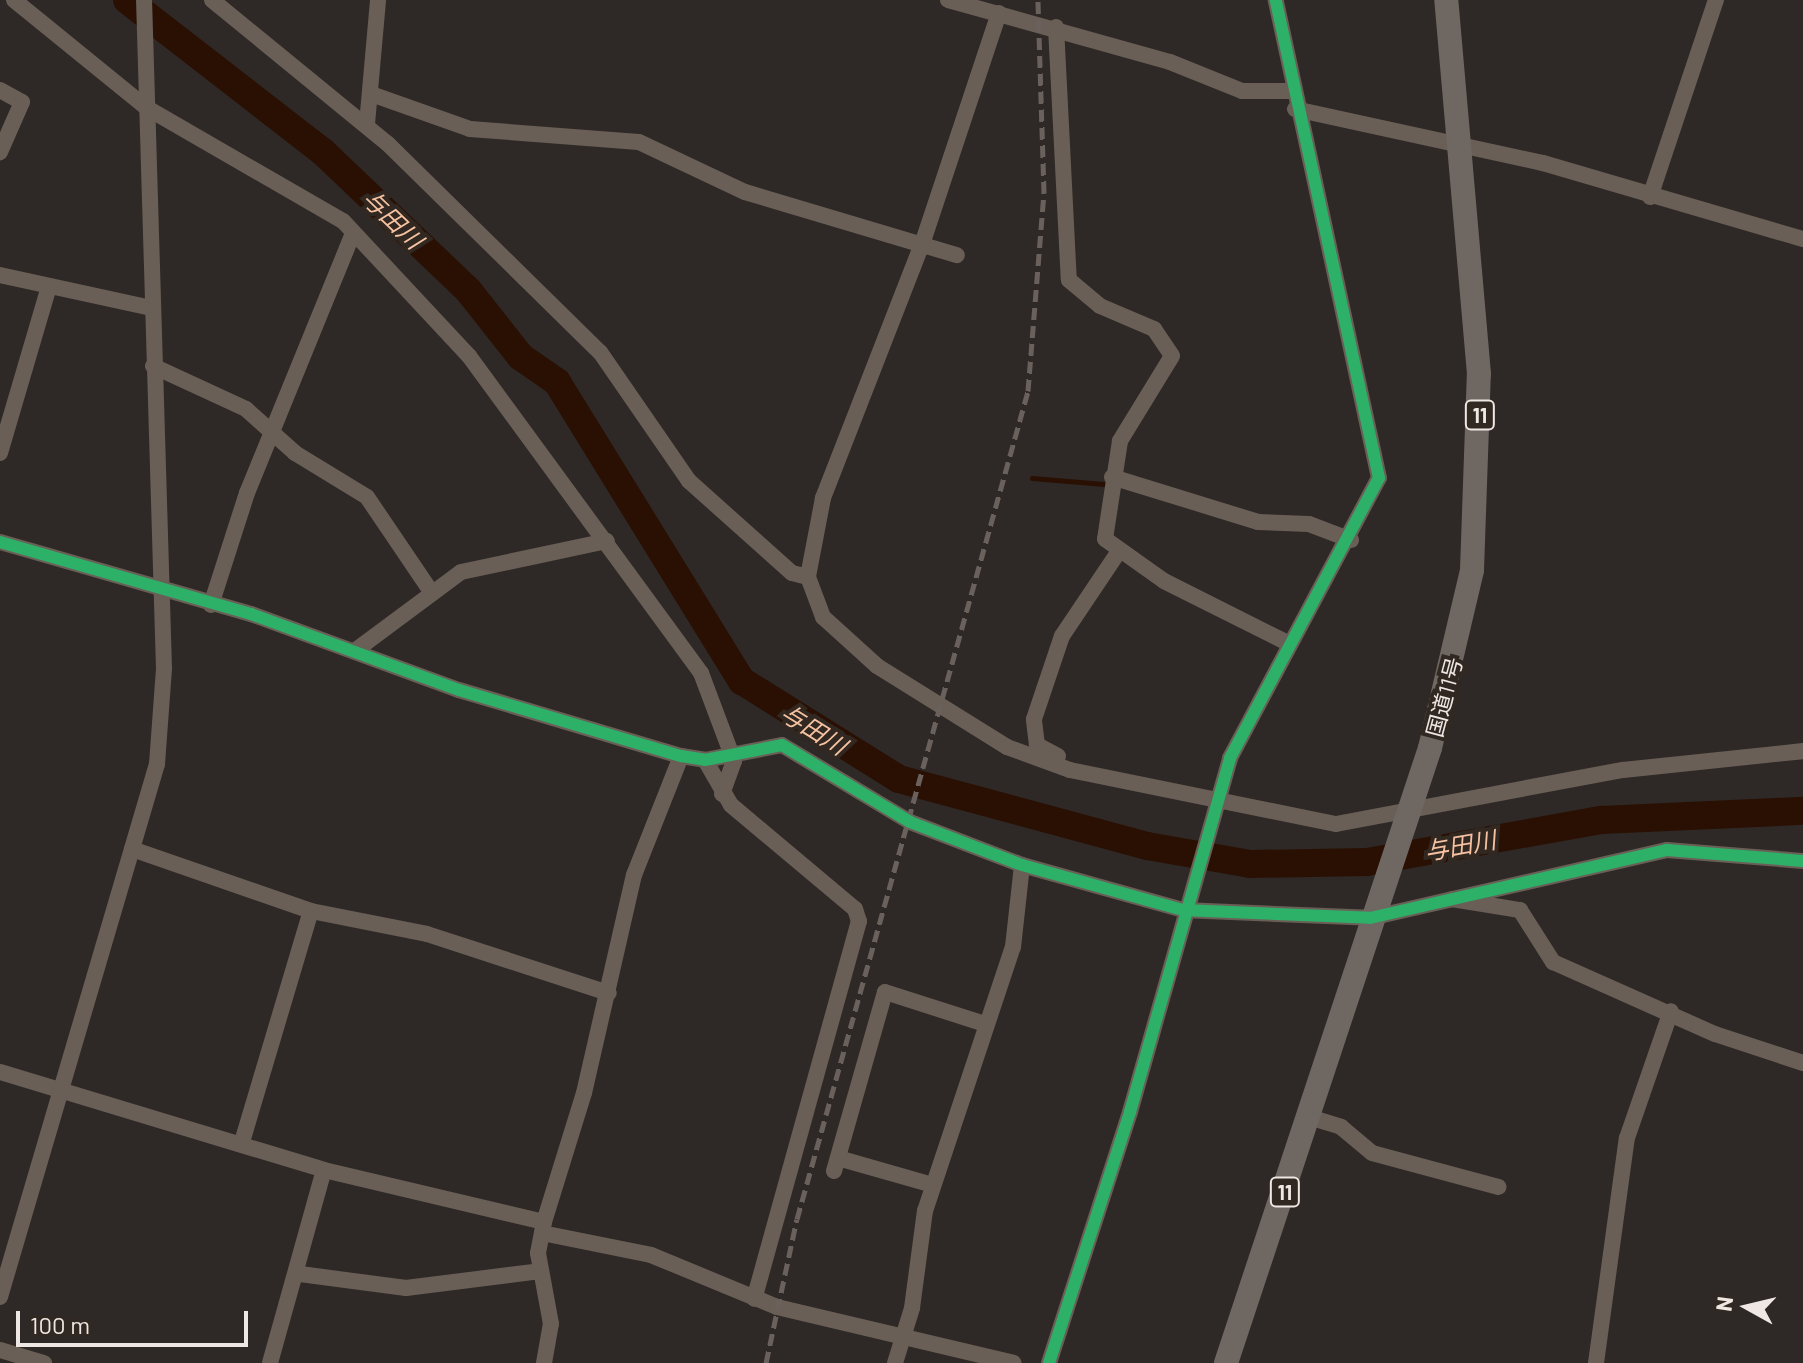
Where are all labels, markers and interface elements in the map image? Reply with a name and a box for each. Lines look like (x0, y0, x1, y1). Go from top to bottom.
water label: 与田川 (357, 184, 429, 254)
road number: 11 (1464, 399, 1496, 431)
street label: 国道11号 (1421, 654, 1467, 740)
water label: 与田川 (776, 698, 852, 760)
water label: 与田川 (1422, 825, 1498, 865)
road number: 11 (1269, 1176, 1301, 1208)
north arrow (1707, 1267, 1787, 1347)
scale bar (20, 1295, 252, 1345)
text: N (1709, 1295, 1737, 1313)
text: 100 m (30, 1310, 90, 1339)

